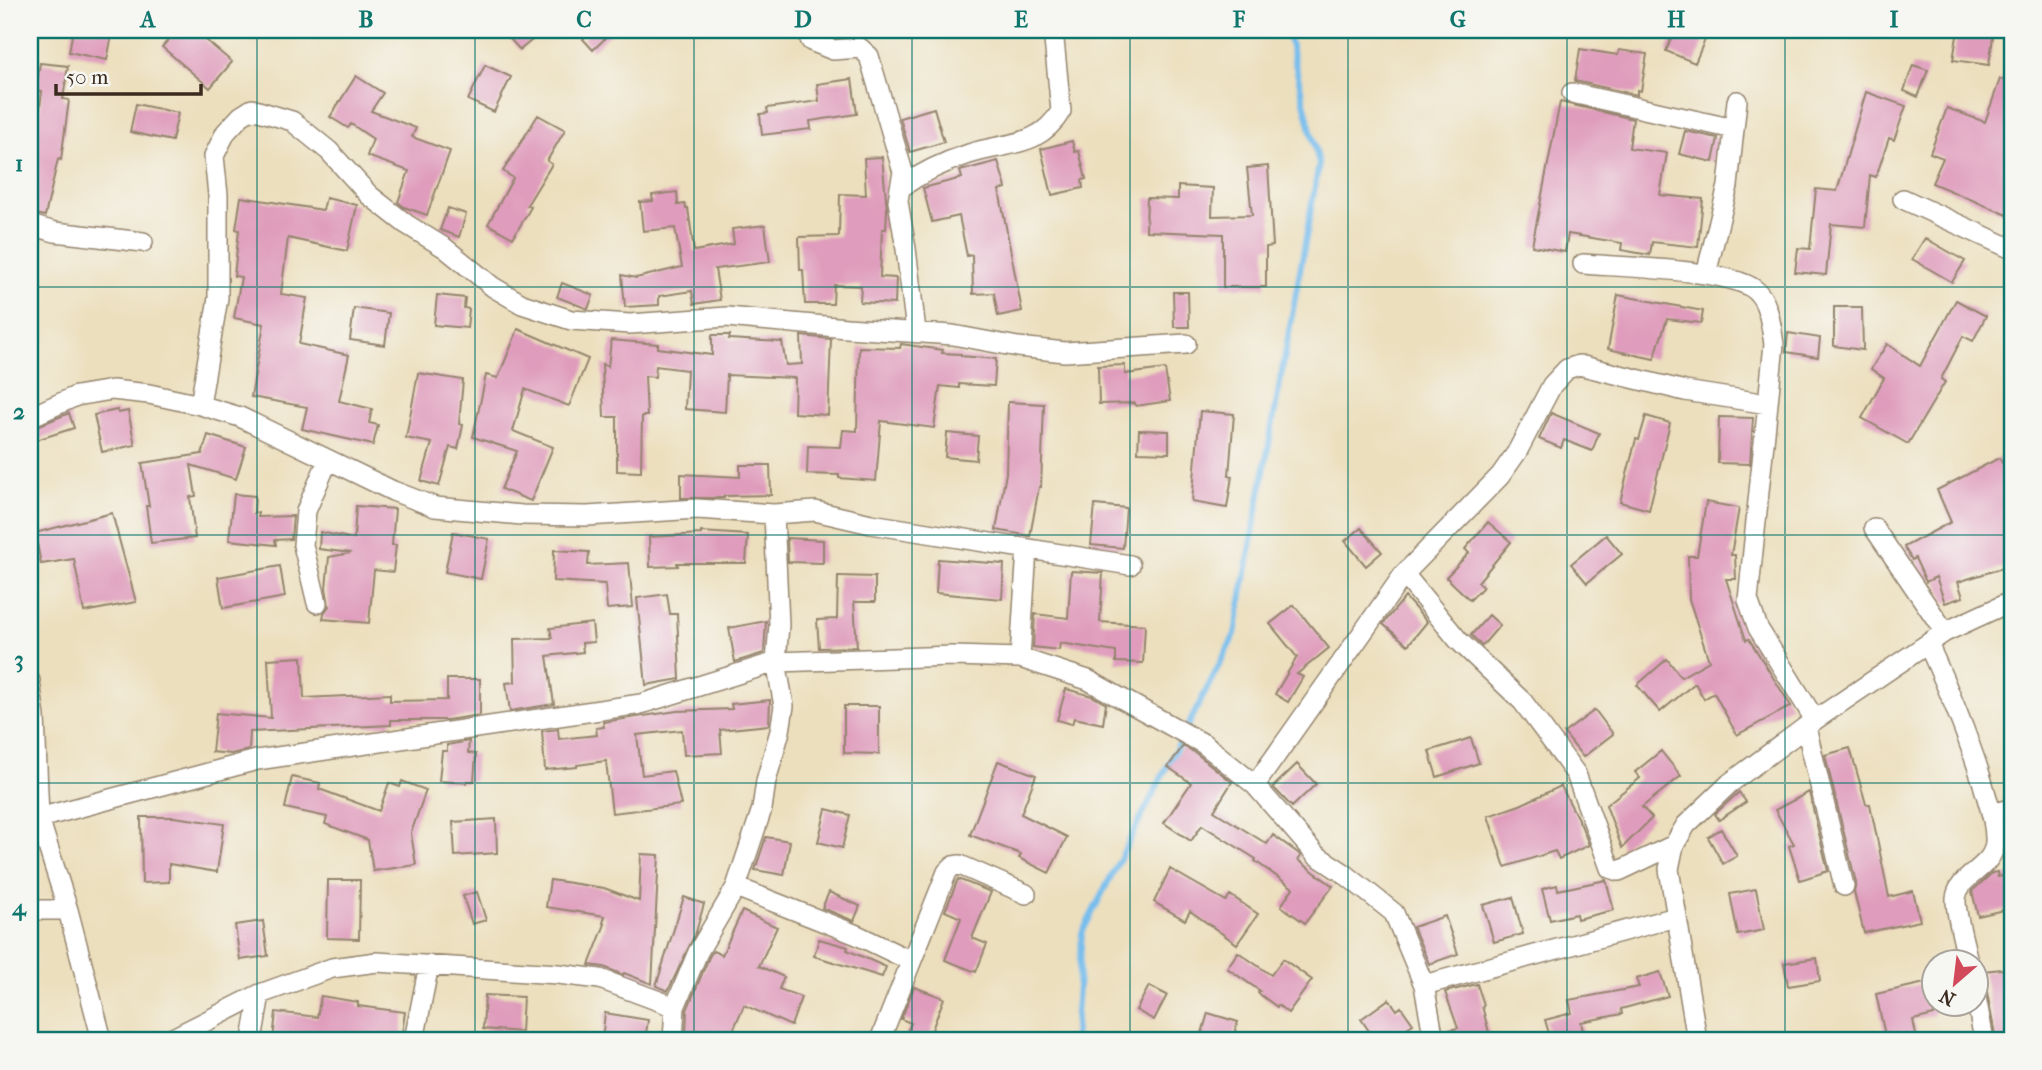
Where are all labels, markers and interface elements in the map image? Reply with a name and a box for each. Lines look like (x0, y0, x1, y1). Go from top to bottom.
text: A (139, 6, 157, 33)
text: B (359, 6, 374, 33)
text: C (576, 6, 592, 33)
text: D (794, 6, 812, 33)
text: E (1014, 6, 1028, 33)
text: F (1232, 6, 1246, 33)
text: G (1450, 6, 1466, 33)
text: H (1667, 6, 1685, 33)
text: I (1890, 6, 1899, 33)
scale bar (56, 52, 201, 96)
text: 50 m (66, 65, 109, 89)
text: 1 (15, 150, 23, 177)
text: 2 (13, 398, 25, 425)
text: 3 (14, 646, 24, 673)
text: 4 (11, 894, 27, 921)
north arrow (1920, 948, 1990, 1018)
text: N (1935, 984, 1959, 1010)

